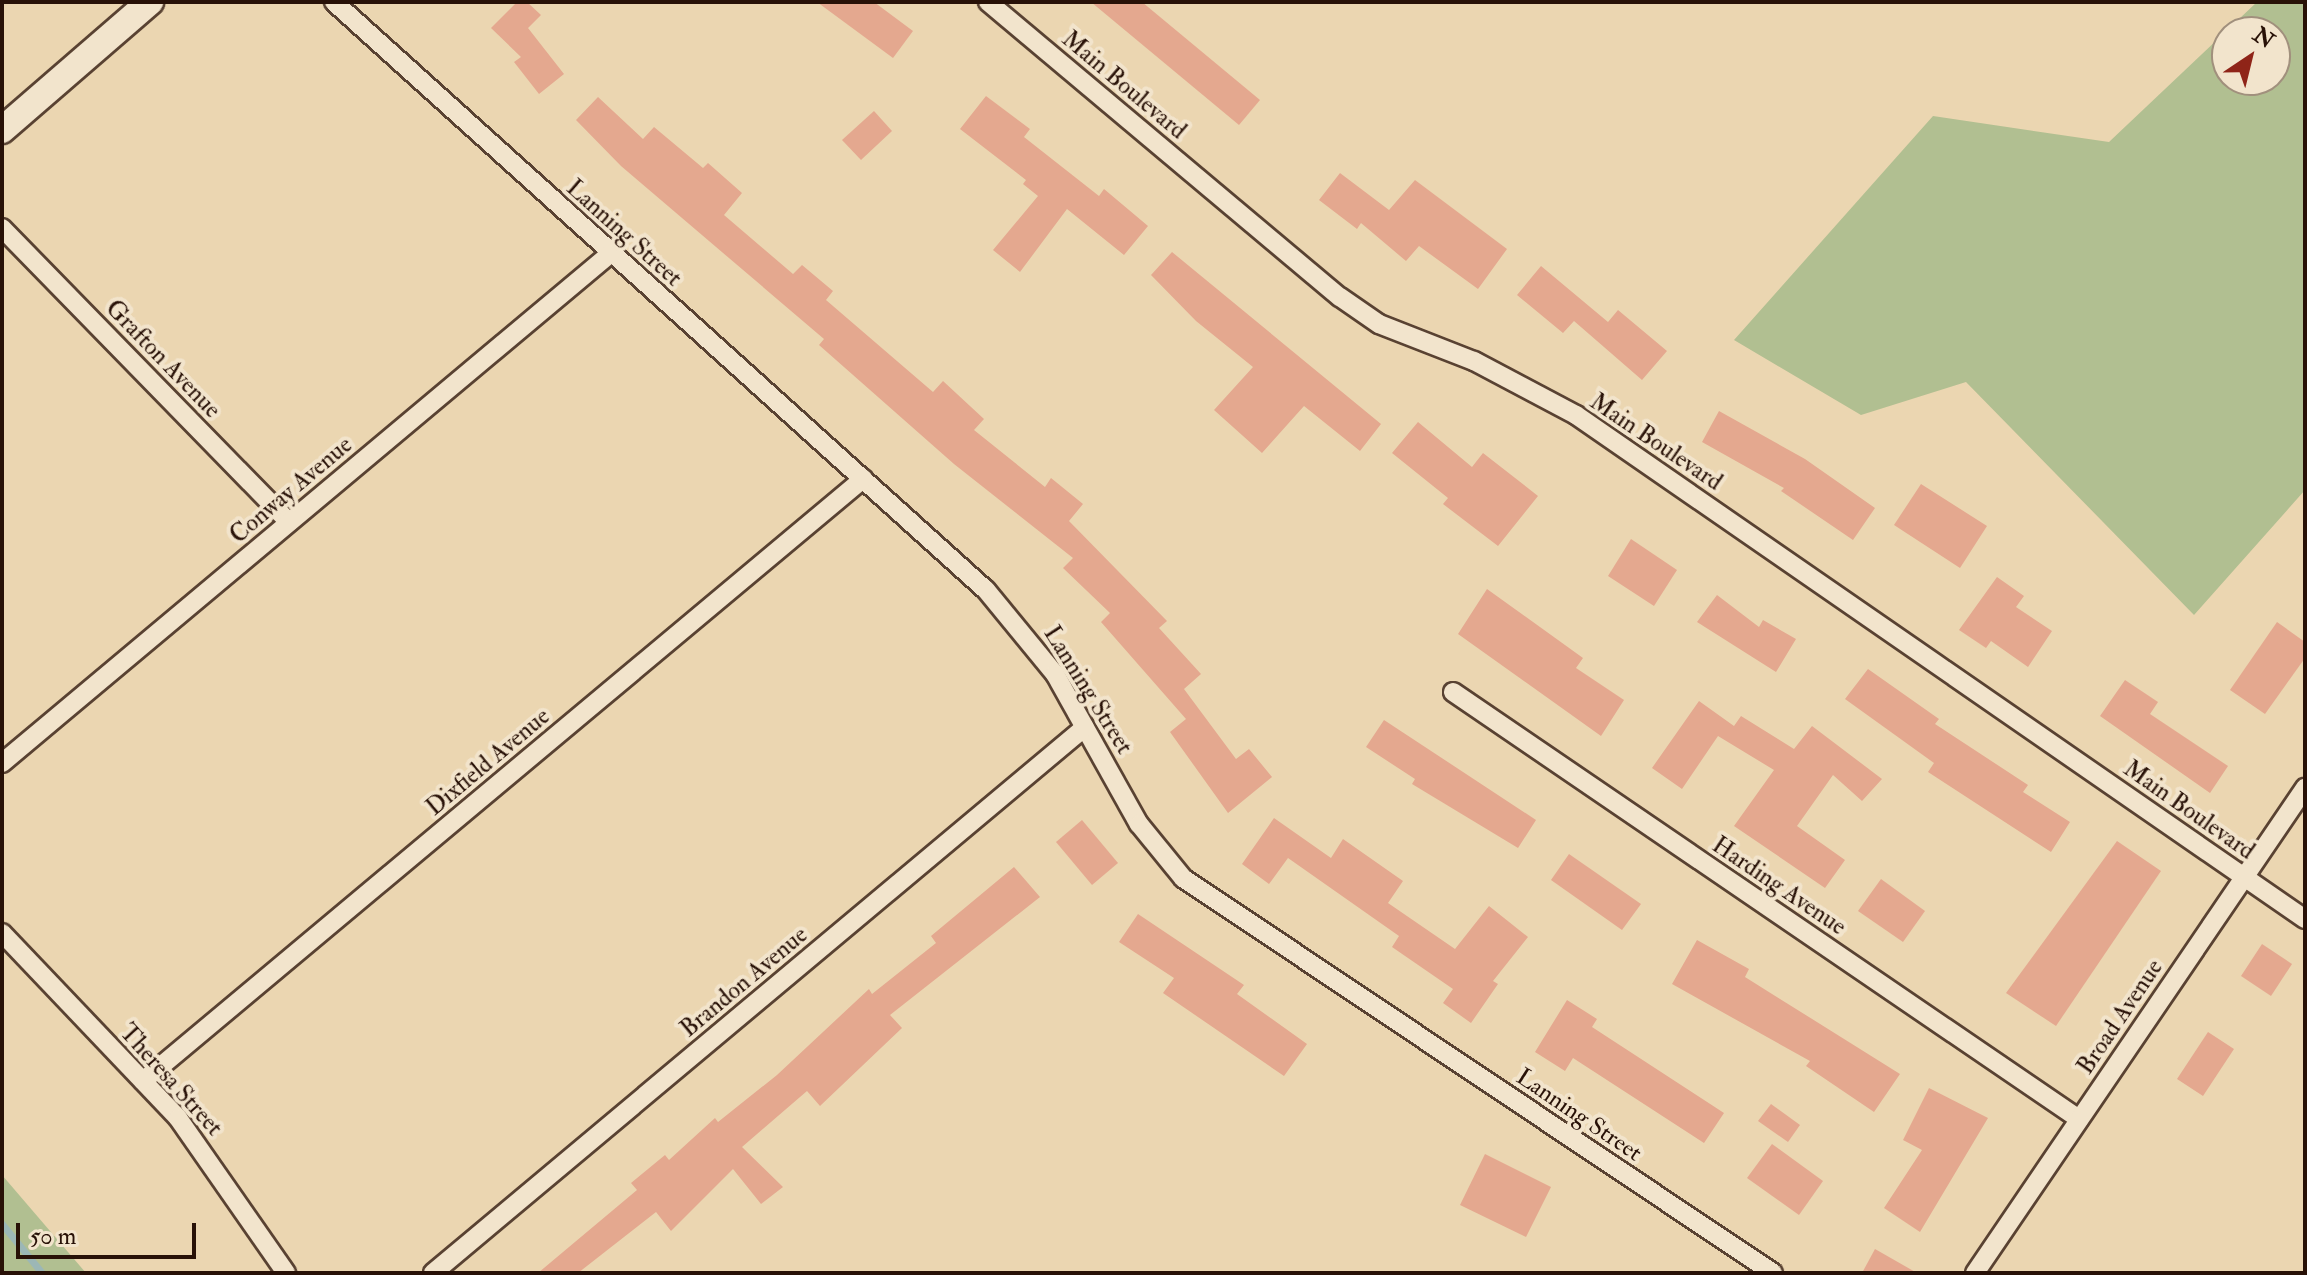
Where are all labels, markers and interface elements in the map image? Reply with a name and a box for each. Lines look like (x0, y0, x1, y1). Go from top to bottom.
north arrow (2211, 16, 2291, 96)
text: N (2248, 21, 2280, 55)
street label: Main Boulevard (1056, 25, 1192, 145)
street label: Lanning Street (560, 174, 688, 292)
street label: Grafton Avenue (100, 294, 226, 424)
street label: Main Boulevard (1584, 387, 1728, 497)
street label: Conway Avenue (224, 431, 358, 549)
street label: Lanning Street (1037, 621, 1139, 759)
street label: Dixfield Avenue (420, 702, 556, 822)
street label: Main Boulevard (2118, 754, 2260, 866)
street label: Harding Avenue (1707, 831, 1851, 941)
street label: Brandon Avenue (675, 921, 813, 1043)
street label: Broad Avenue (2071, 954, 2169, 1080)
street label: Theresa Street (113, 1018, 229, 1142)
street label: Lanning Street (1511, 1062, 1647, 1168)
scale bar (20, 1207, 200, 1257)
text: 50 m (30, 1221, 76, 1252)

